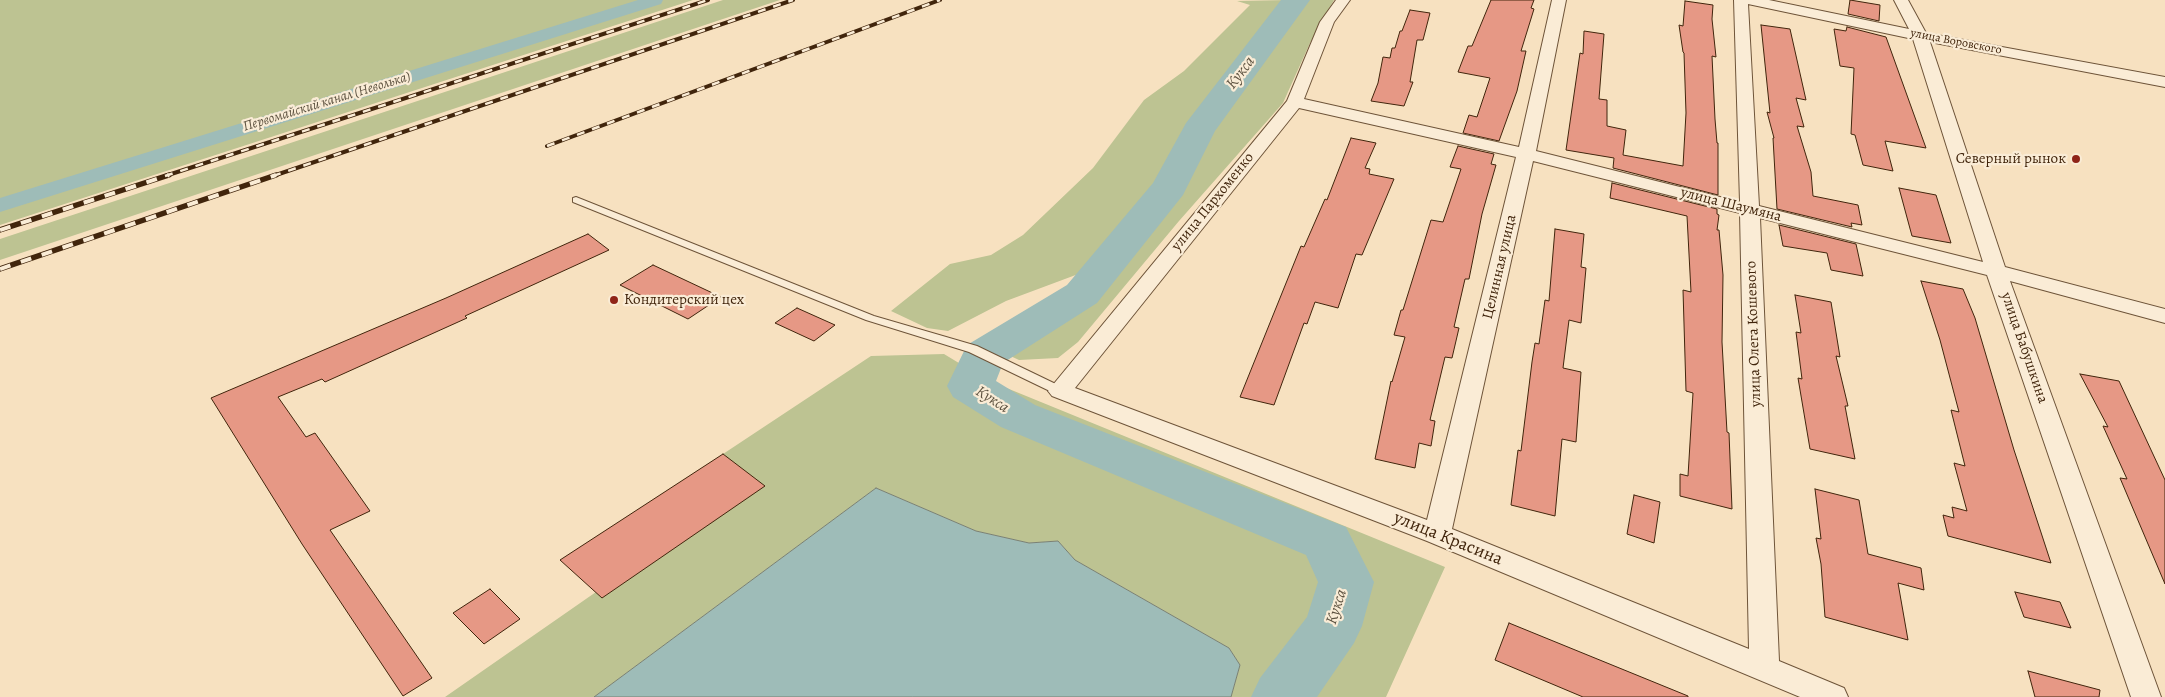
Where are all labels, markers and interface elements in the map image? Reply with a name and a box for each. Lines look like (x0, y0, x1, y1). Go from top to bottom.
street label: улица Воровского (1909, 26, 2003, 58)
water label: Кукса (1223, 53, 1259, 93)
water label: Первомайский канал (Неволька) (241, 68, 413, 136)
street label: улица Пархоменко (1168, 149, 1258, 255)
place label: Северный рынок (1956, 150, 2066, 168)
marker: Северный рынок (2070, 153, 2082, 165)
street label: улица Шаумяна (1679, 184, 1783, 226)
street label: Целинная улица (1479, 213, 1521, 321)
street label: улица Олега Кошевого (1742, 261, 1766, 407)
street label: улица Бабушкина (1997, 290, 2051, 406)
place label: Кондитерский цех (624, 291, 744, 309)
marker: Кондитерский цех (608, 294, 620, 306)
water label: Кукса (972, 382, 1012, 418)
street label: улица Красина (1390, 507, 1506, 571)
water label: Кукса (1322, 587, 1352, 627)

